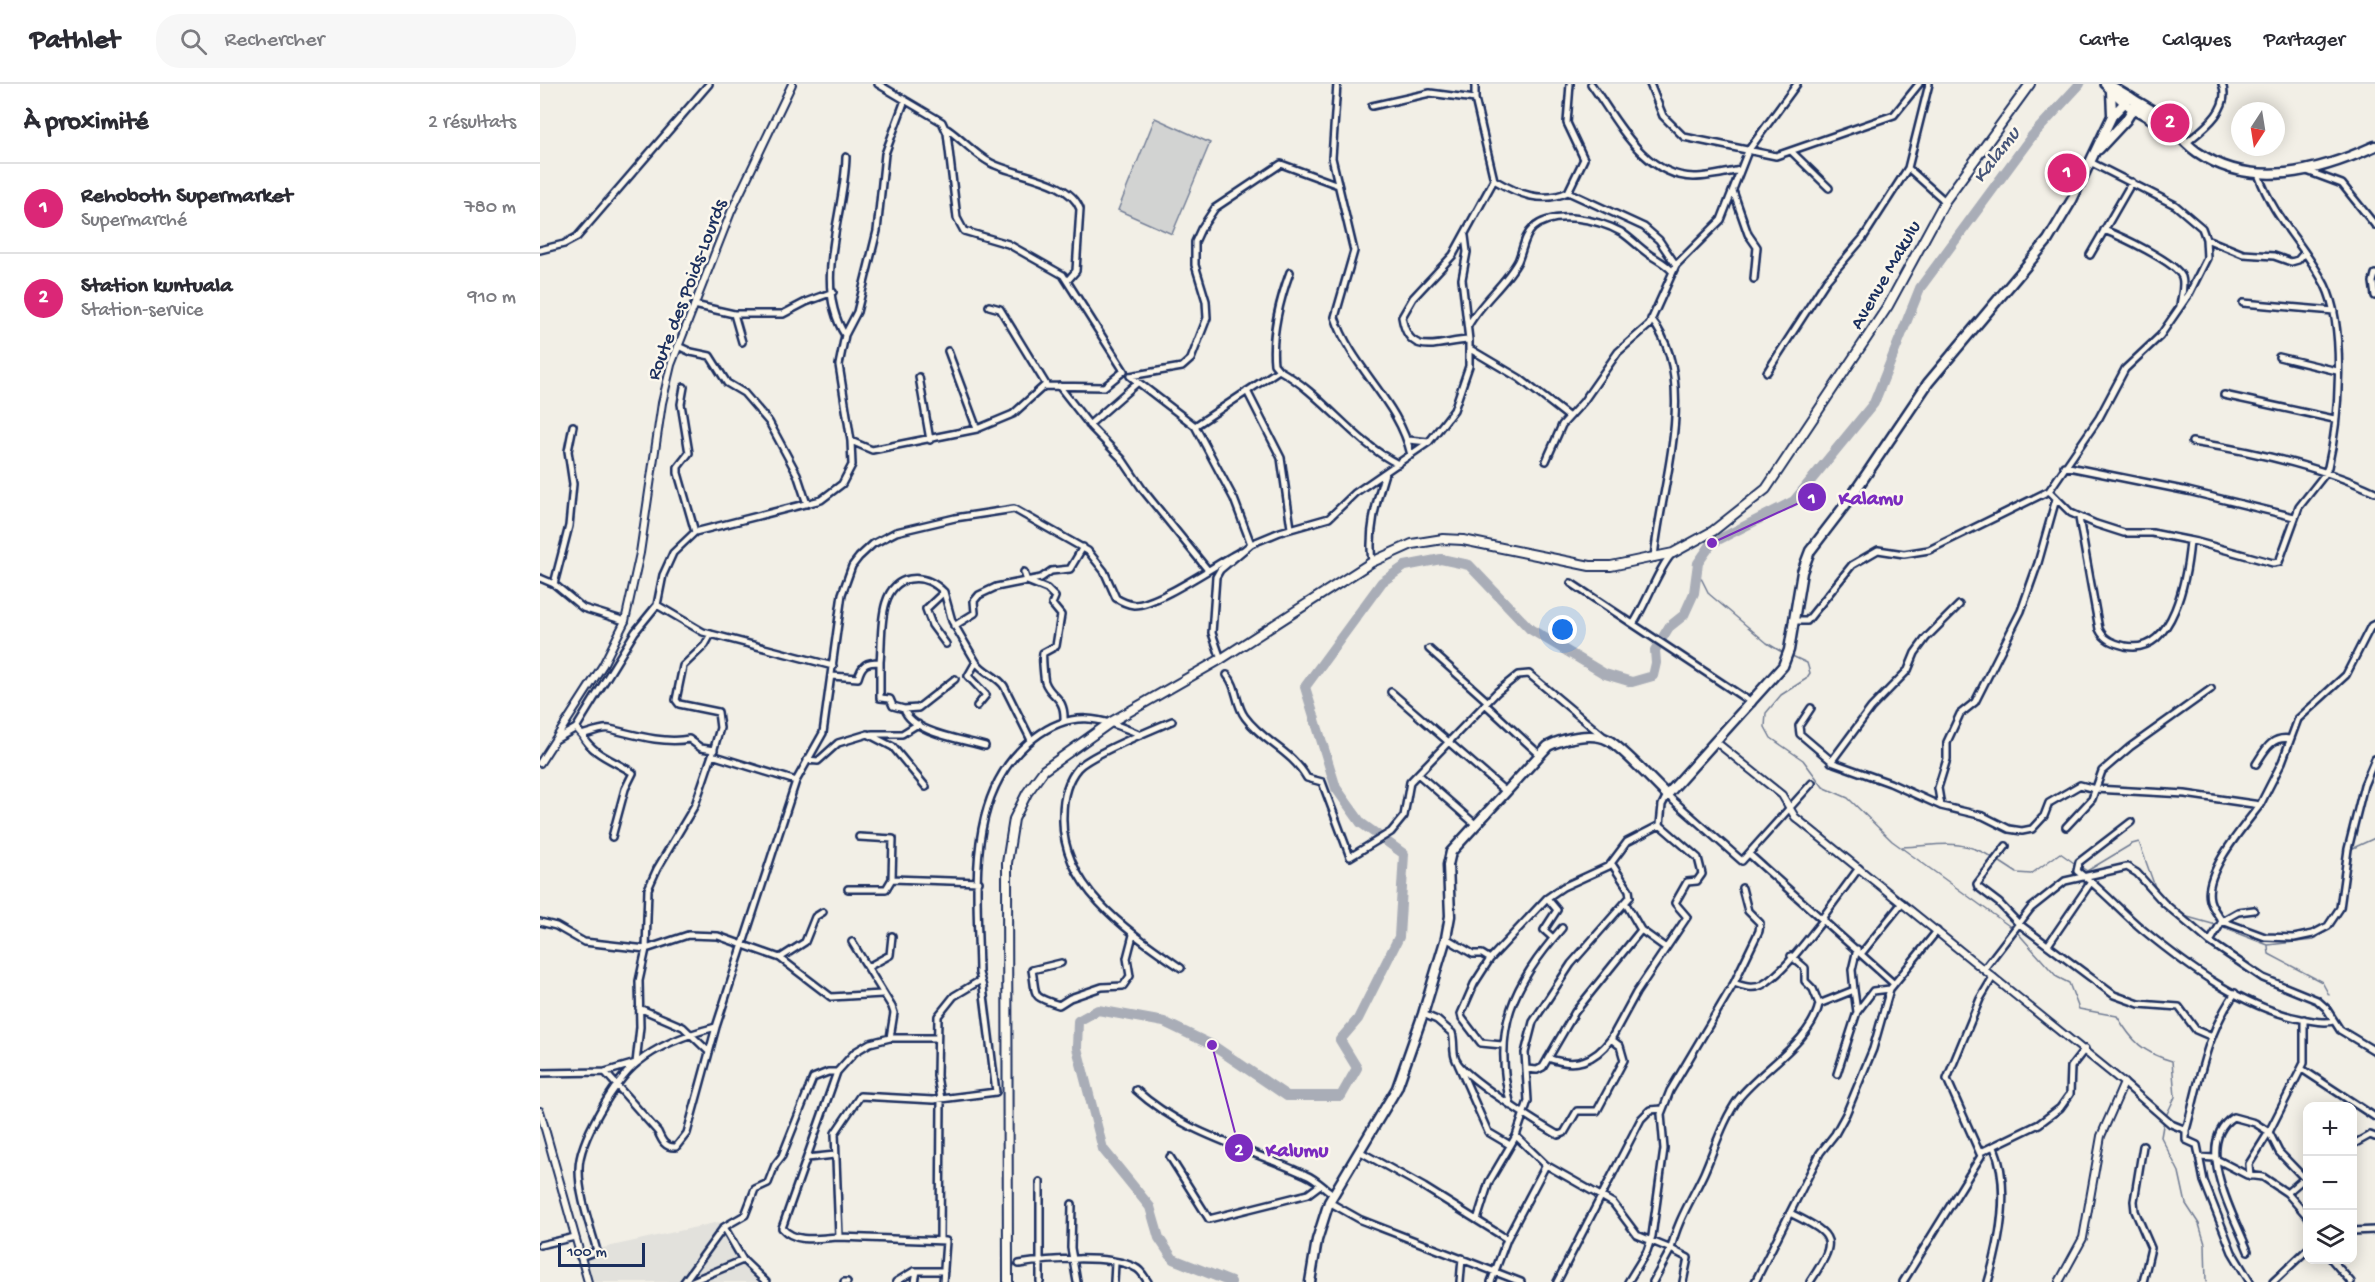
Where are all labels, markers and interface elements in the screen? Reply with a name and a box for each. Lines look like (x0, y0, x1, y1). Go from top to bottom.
search box (156, 14, 576, 68)
text: Pathlet (30, 25, 120, 58)
icon: search (177, 25, 210, 58)
text: Rechercher (225, 28, 324, 54)
text: Carte (2079, 29, 2129, 54)
text: Calques (2162, 29, 2231, 54)
text: Partager (2264, 29, 2345, 54)
pin: 2 (2150, 100, 2190, 146)
north arrow (2231, 102, 2285, 156)
text: À proximité (24, 108, 148, 139)
text: 2 résultats (428, 112, 516, 135)
water label: Kalamu (1968, 121, 2028, 189)
pin: 1 (2048, 150, 2086, 196)
text: Rehoboth Supermarket (81, 184, 292, 210)
street label: Route des Poids-Lourds (643, 196, 734, 384)
text: 1 (39, 197, 48, 220)
text: 780 m (464, 197, 516, 220)
text: Supermarché (81, 210, 187, 233)
street label: Avenue Makulu (1847, 217, 1928, 334)
text: Station kuntuala (81, 274, 232, 300)
text: 2 (39, 287, 48, 310)
text: 910 m (468, 287, 516, 310)
text: Station-service (81, 300, 203, 323)
callout: Kalamu (1797, 478, 1916, 517)
text: Kalamu (1838, 488, 1903, 513)
text: 1 (1807, 489, 1816, 510)
your location (1548, 615, 1577, 644)
map controls (2303, 1102, 2357, 1264)
button: + (2303, 1102, 2357, 1156)
callout: Kalumu (1224, 1129, 1340, 1168)
text: Kalumu (1265, 1140, 1328, 1165)
text: 2 (1235, 1141, 1244, 1162)
button: − (2303, 1156, 2357, 1210)
button: layers (2303, 1210, 2357, 1264)
scale bar (558, 1240, 645, 1268)
text: 100 m (567, 1244, 607, 1263)

